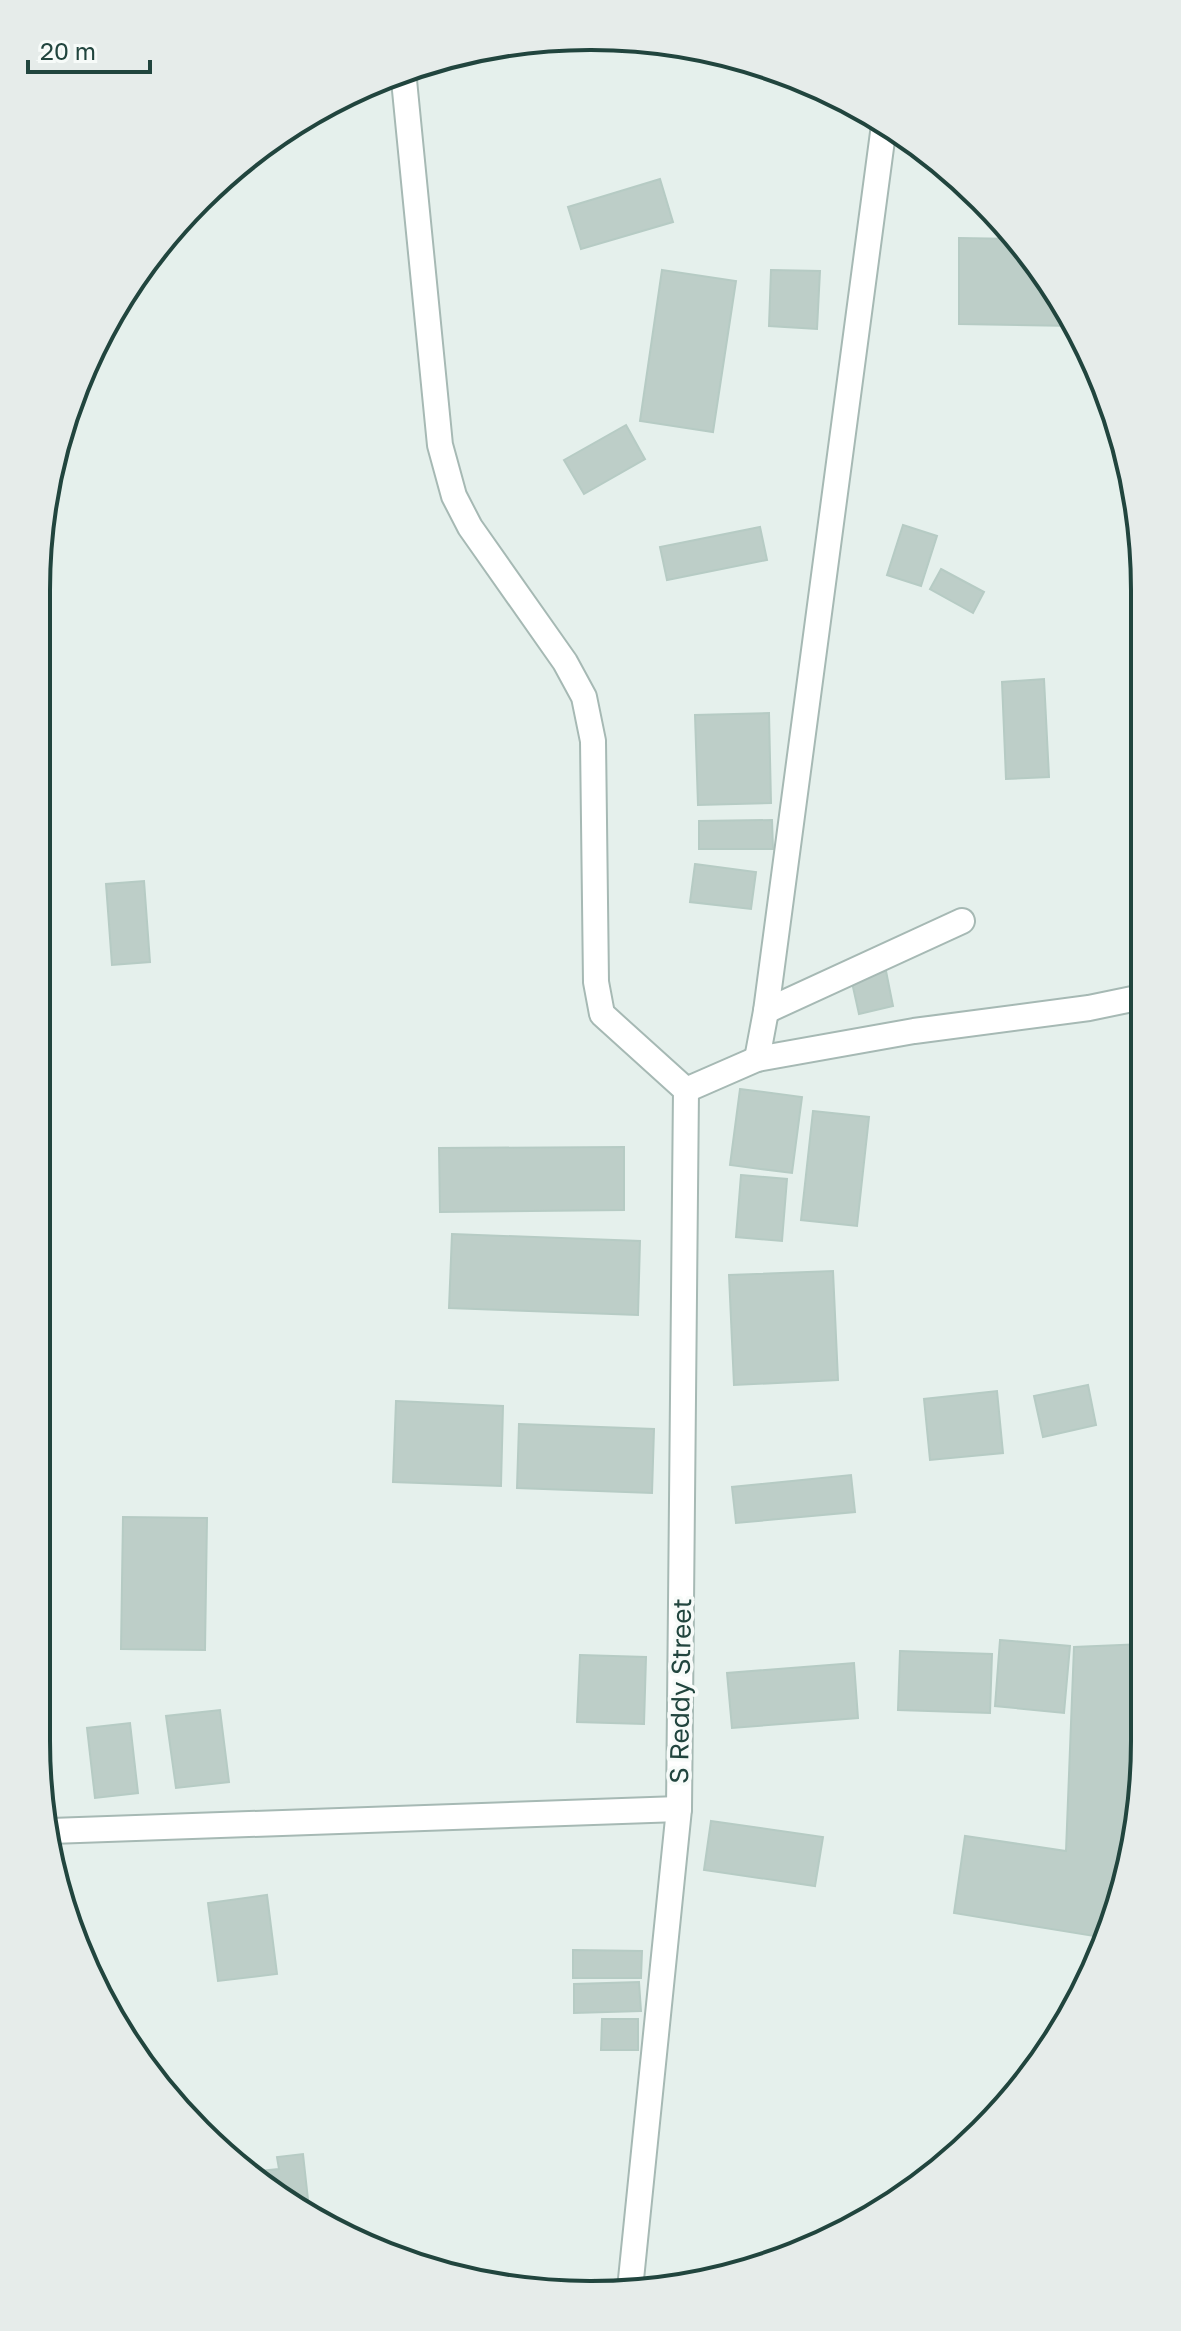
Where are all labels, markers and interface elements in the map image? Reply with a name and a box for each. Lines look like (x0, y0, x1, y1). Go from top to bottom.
scale bar (28, 24, 150, 74)
text: 20 m (40, 36, 96, 65)
street label: S Reddy Street (663, 1598, 697, 1784)

